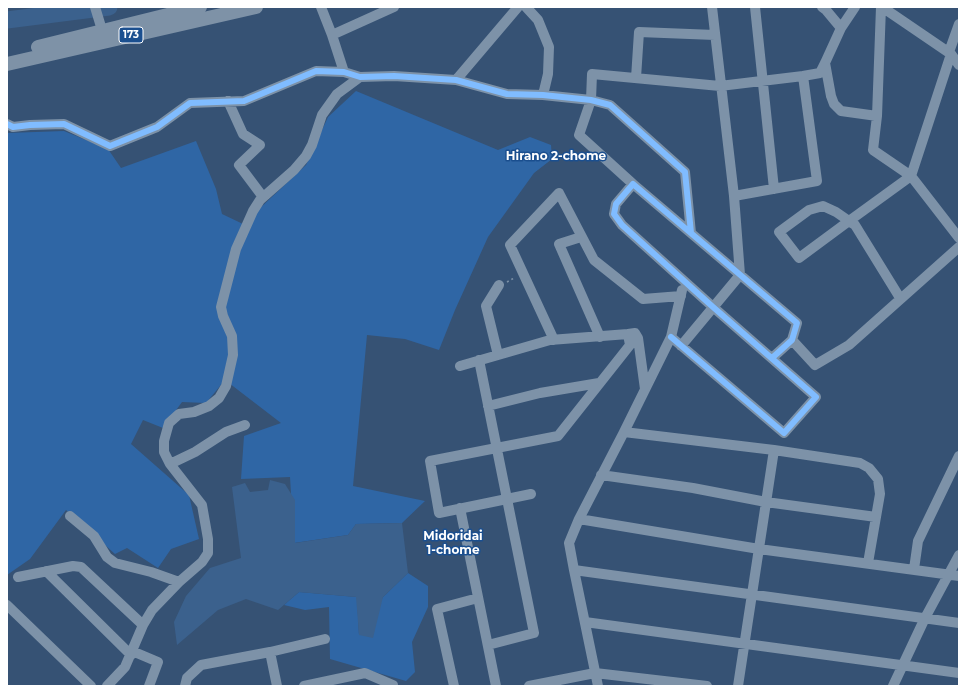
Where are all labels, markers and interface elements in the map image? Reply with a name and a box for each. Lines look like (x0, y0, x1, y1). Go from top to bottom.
road number: 173 (119, 27, 143, 43)
district label: Hirano 2-chome (506, 149, 606, 163)
district label: Midoridai 1-chome (423, 529, 483, 557)

